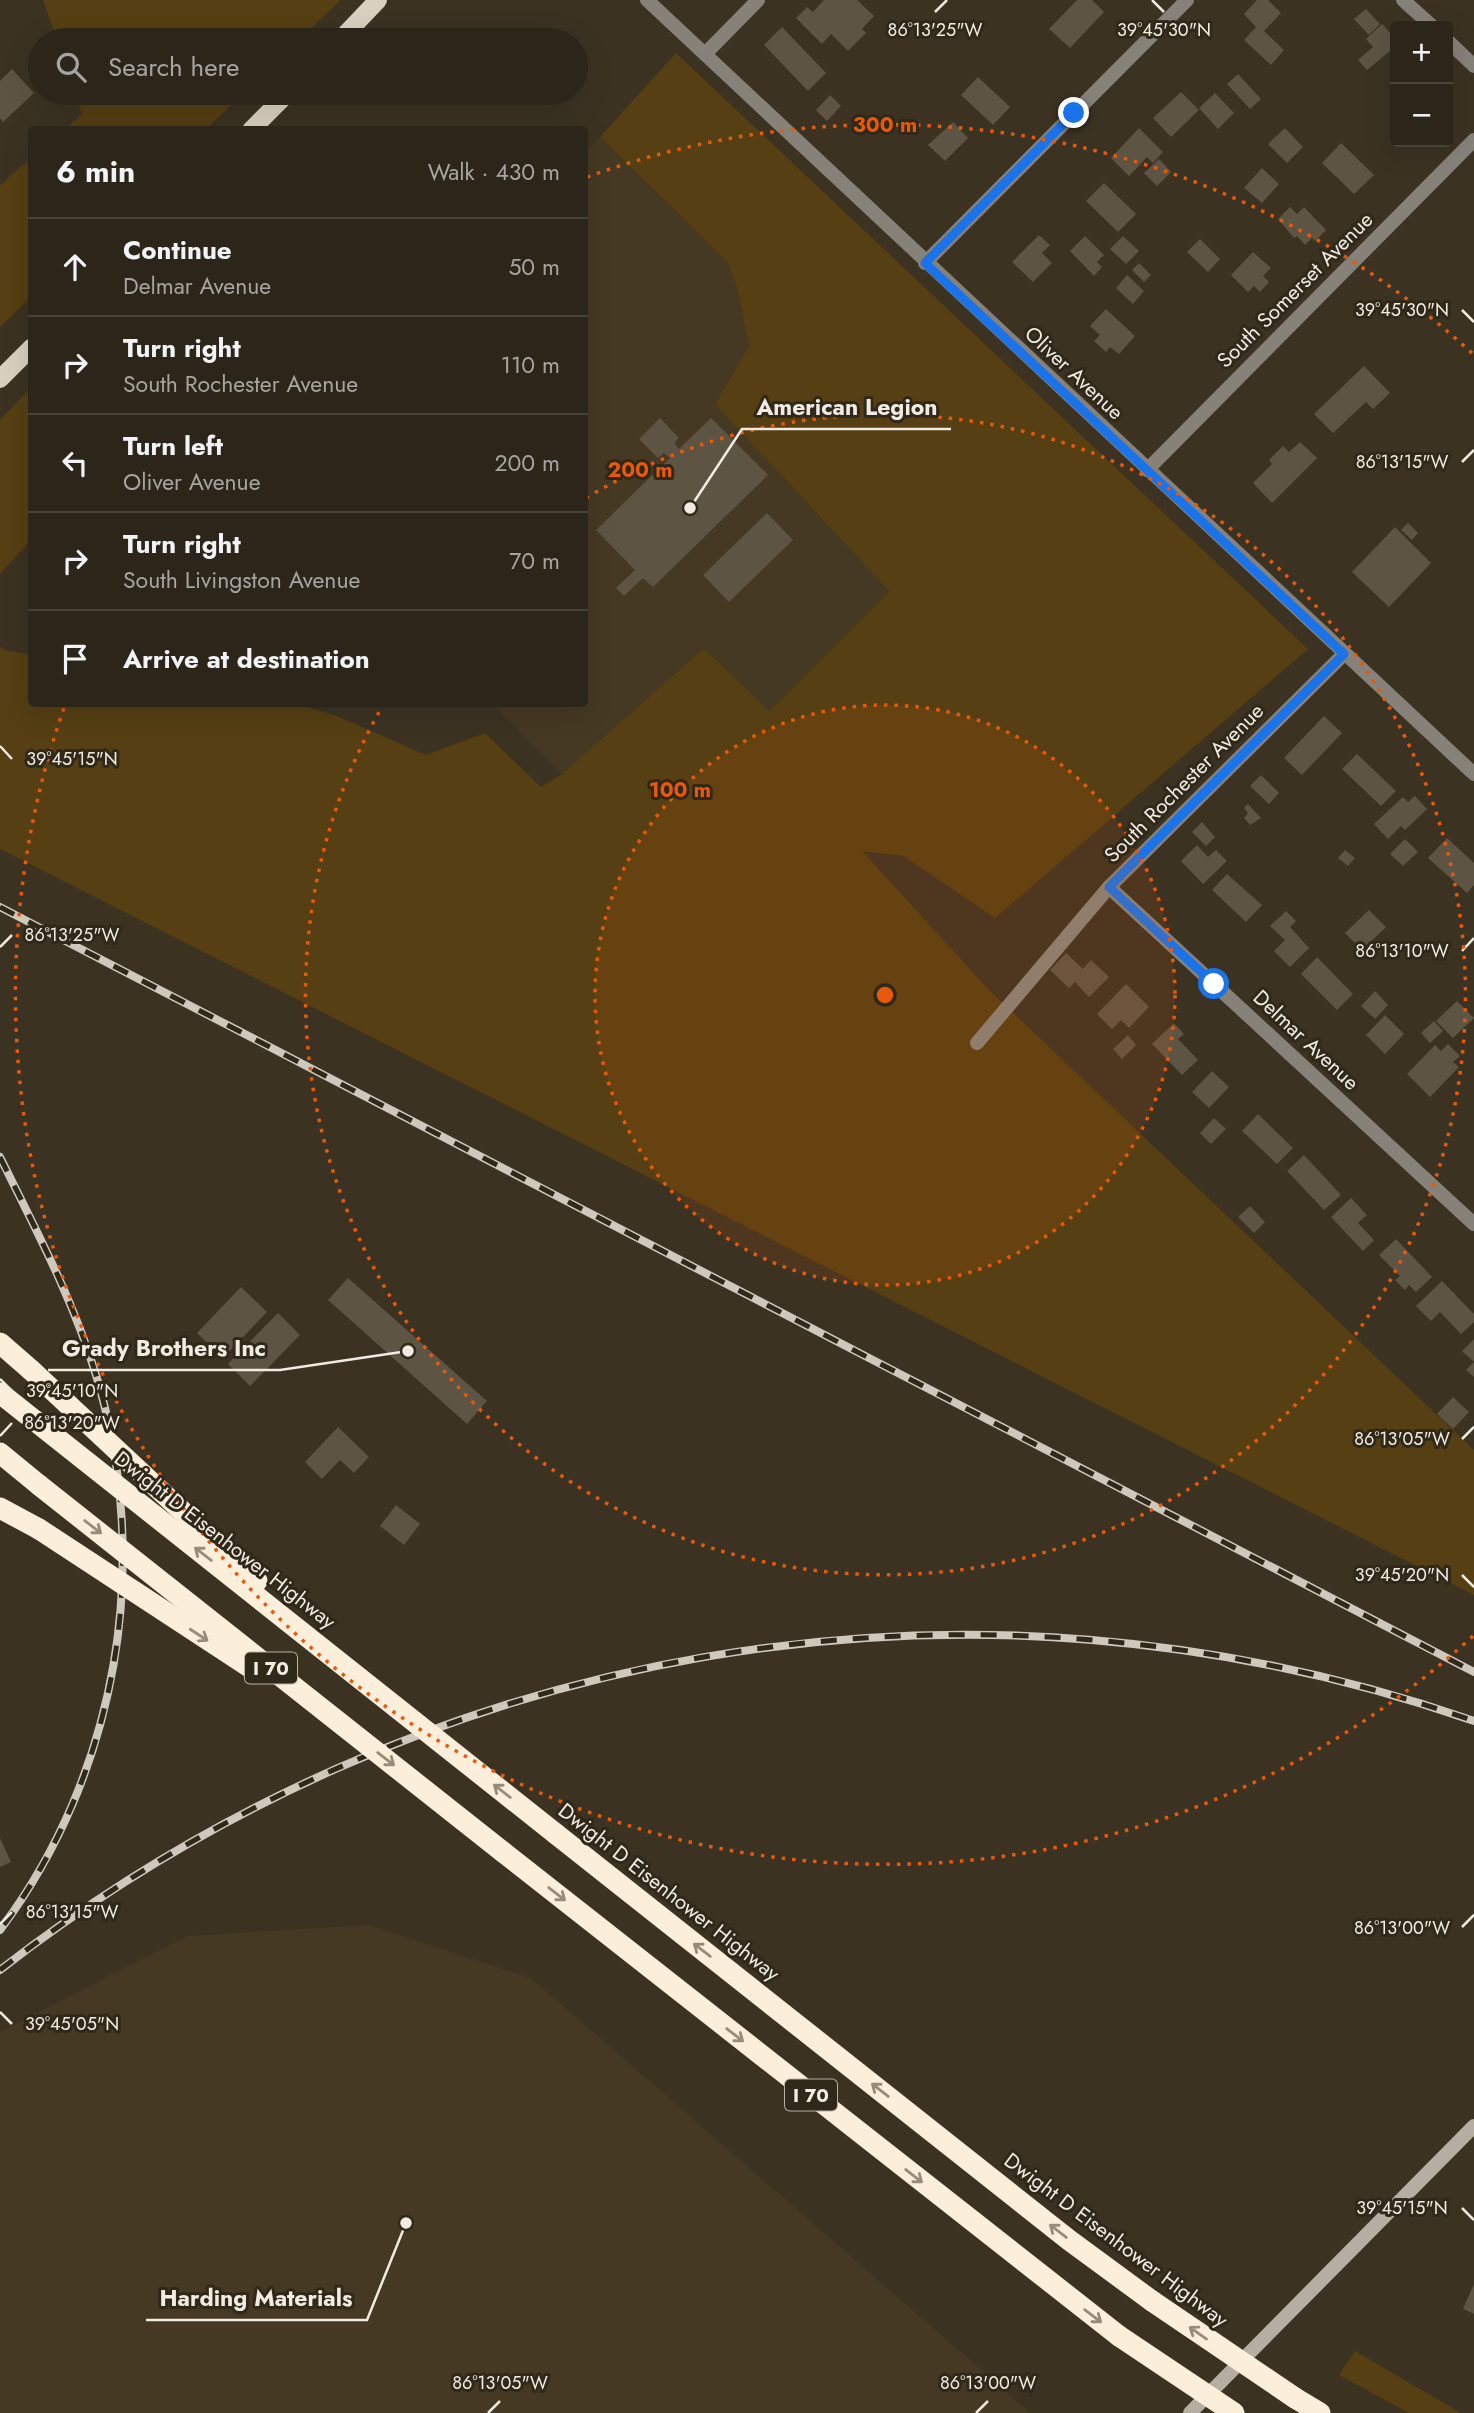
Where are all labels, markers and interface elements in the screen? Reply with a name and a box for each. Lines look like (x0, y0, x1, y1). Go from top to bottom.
text: 86°13'25"W (888, 17, 983, 43)
text: 39°45'30"N (1117, 17, 1211, 43)
map controls (1390, 21, 1453, 147)
button: + (1390, 21, 1453, 84)
search box (28, 28, 588, 105)
icon: search (52, 48, 90, 86)
text: Search here (108, 48, 240, 86)
button: − (1390, 84, 1453, 147)
route end (1058, 97, 1089, 128)
text: 300 m (853, 110, 917, 140)
text: 6 min (56, 150, 135, 193)
text: Walk · 430 m (428, 155, 560, 189)
street label: South Somerset Avenue (1210, 205, 1380, 375)
text: Continue (123, 231, 232, 269)
icon: ahead (56, 248, 94, 286)
text: 50 m (508, 250, 560, 284)
text: Delmar Avenue (123, 269, 271, 303)
text: 39°45'30"N (1355, 297, 1449, 323)
street label: Oliver Avenue (1018, 319, 1130, 427)
text: Turn right (123, 329, 241, 367)
icon: right (56, 346, 94, 384)
text: 110 m (501, 348, 560, 382)
text: South Rochester Avenue (123, 367, 358, 401)
callout: American Legion (742, 385, 951, 429)
text: American Legion (755, 390, 938, 424)
text: Turn left (123, 427, 223, 465)
icon: left (56, 444, 94, 482)
text: 200 m (494, 446, 560, 480)
text: 86°13'15"W (1356, 449, 1449, 475)
text: 200 m (607, 455, 673, 485)
text: Oliver Avenue (123, 465, 261, 499)
text: Turn right (123, 525, 241, 563)
icon: right (56, 542, 94, 580)
text: 70 m (509, 544, 560, 578)
text: South Livingston Avenue (123, 563, 360, 597)
icon: arrive (56, 640, 94, 678)
text: Arrive at destination (123, 640, 370, 678)
street label: South Rochester Avenue (1097, 696, 1271, 870)
text: 39°45'15"N (26, 746, 118, 772)
text: 100 m (649, 775, 711, 805)
text: 86°13'25"W (25, 922, 120, 948)
text: 86°13'10"W (1355, 938, 1449, 964)
route start (1198, 968, 1229, 999)
centre of rings (873, 983, 897, 1007)
street label: Delmar Avenue (1246, 983, 1366, 1097)
callout: Grady Brothers Inc (48, 1326, 280, 1370)
text: Grady Brothers Inc (62, 1331, 266, 1365)
text: 39°45'10"N (26, 1378, 118, 1404)
text: 86°13'20"W (24, 1410, 120, 1436)
text: 86°13'05"W (1354, 1426, 1450, 1452)
street label: Dwight D Eisenhower Highway (108, 1444, 343, 1637)
one-way arrow (83, 1520, 101, 1535)
one-way arrow (194, 1546, 213, 1561)
text: 39°45'20"N (1355, 1562, 1449, 1588)
one-way arrow (188, 1628, 208, 1642)
road number: I 70 (245, 1652, 297, 1684)
one-way arrow (377, 1752, 395, 1767)
one-way arrow (494, 1784, 512, 1799)
street label: Dwight D Eisenhower Highway (552, 1796, 787, 1989)
one-way arrow (547, 1887, 565, 1902)
text: 86°13'15"W (26, 1899, 119, 1925)
text: 86°13'00"W (1354, 1915, 1450, 1941)
one-way arrow (694, 1942, 712, 1957)
text: 39°45'05"N (25, 2011, 119, 2037)
one-way arrow (726, 2028, 744, 2043)
road number: I 70 (785, 2080, 837, 2110)
one-way arrow (871, 2082, 889, 2098)
street label: Dwight D Eisenhower Highway (998, 2146, 1235, 2335)
one-way arrow (904, 2168, 923, 2183)
text: 39°45'15"N (1356, 2195, 1448, 2221)
one-way arrow (1049, 2224, 1068, 2239)
callout: Harding Materials (146, 2276, 367, 2320)
text: Harding Materials (160, 2281, 352, 2315)
one-way arrow (1083, 2309, 1102, 2324)
one-way arrow (1189, 2326, 1208, 2340)
text: 86°13'05"W (452, 2370, 548, 2396)
text: 86°13'00"W (940, 2370, 1036, 2396)

